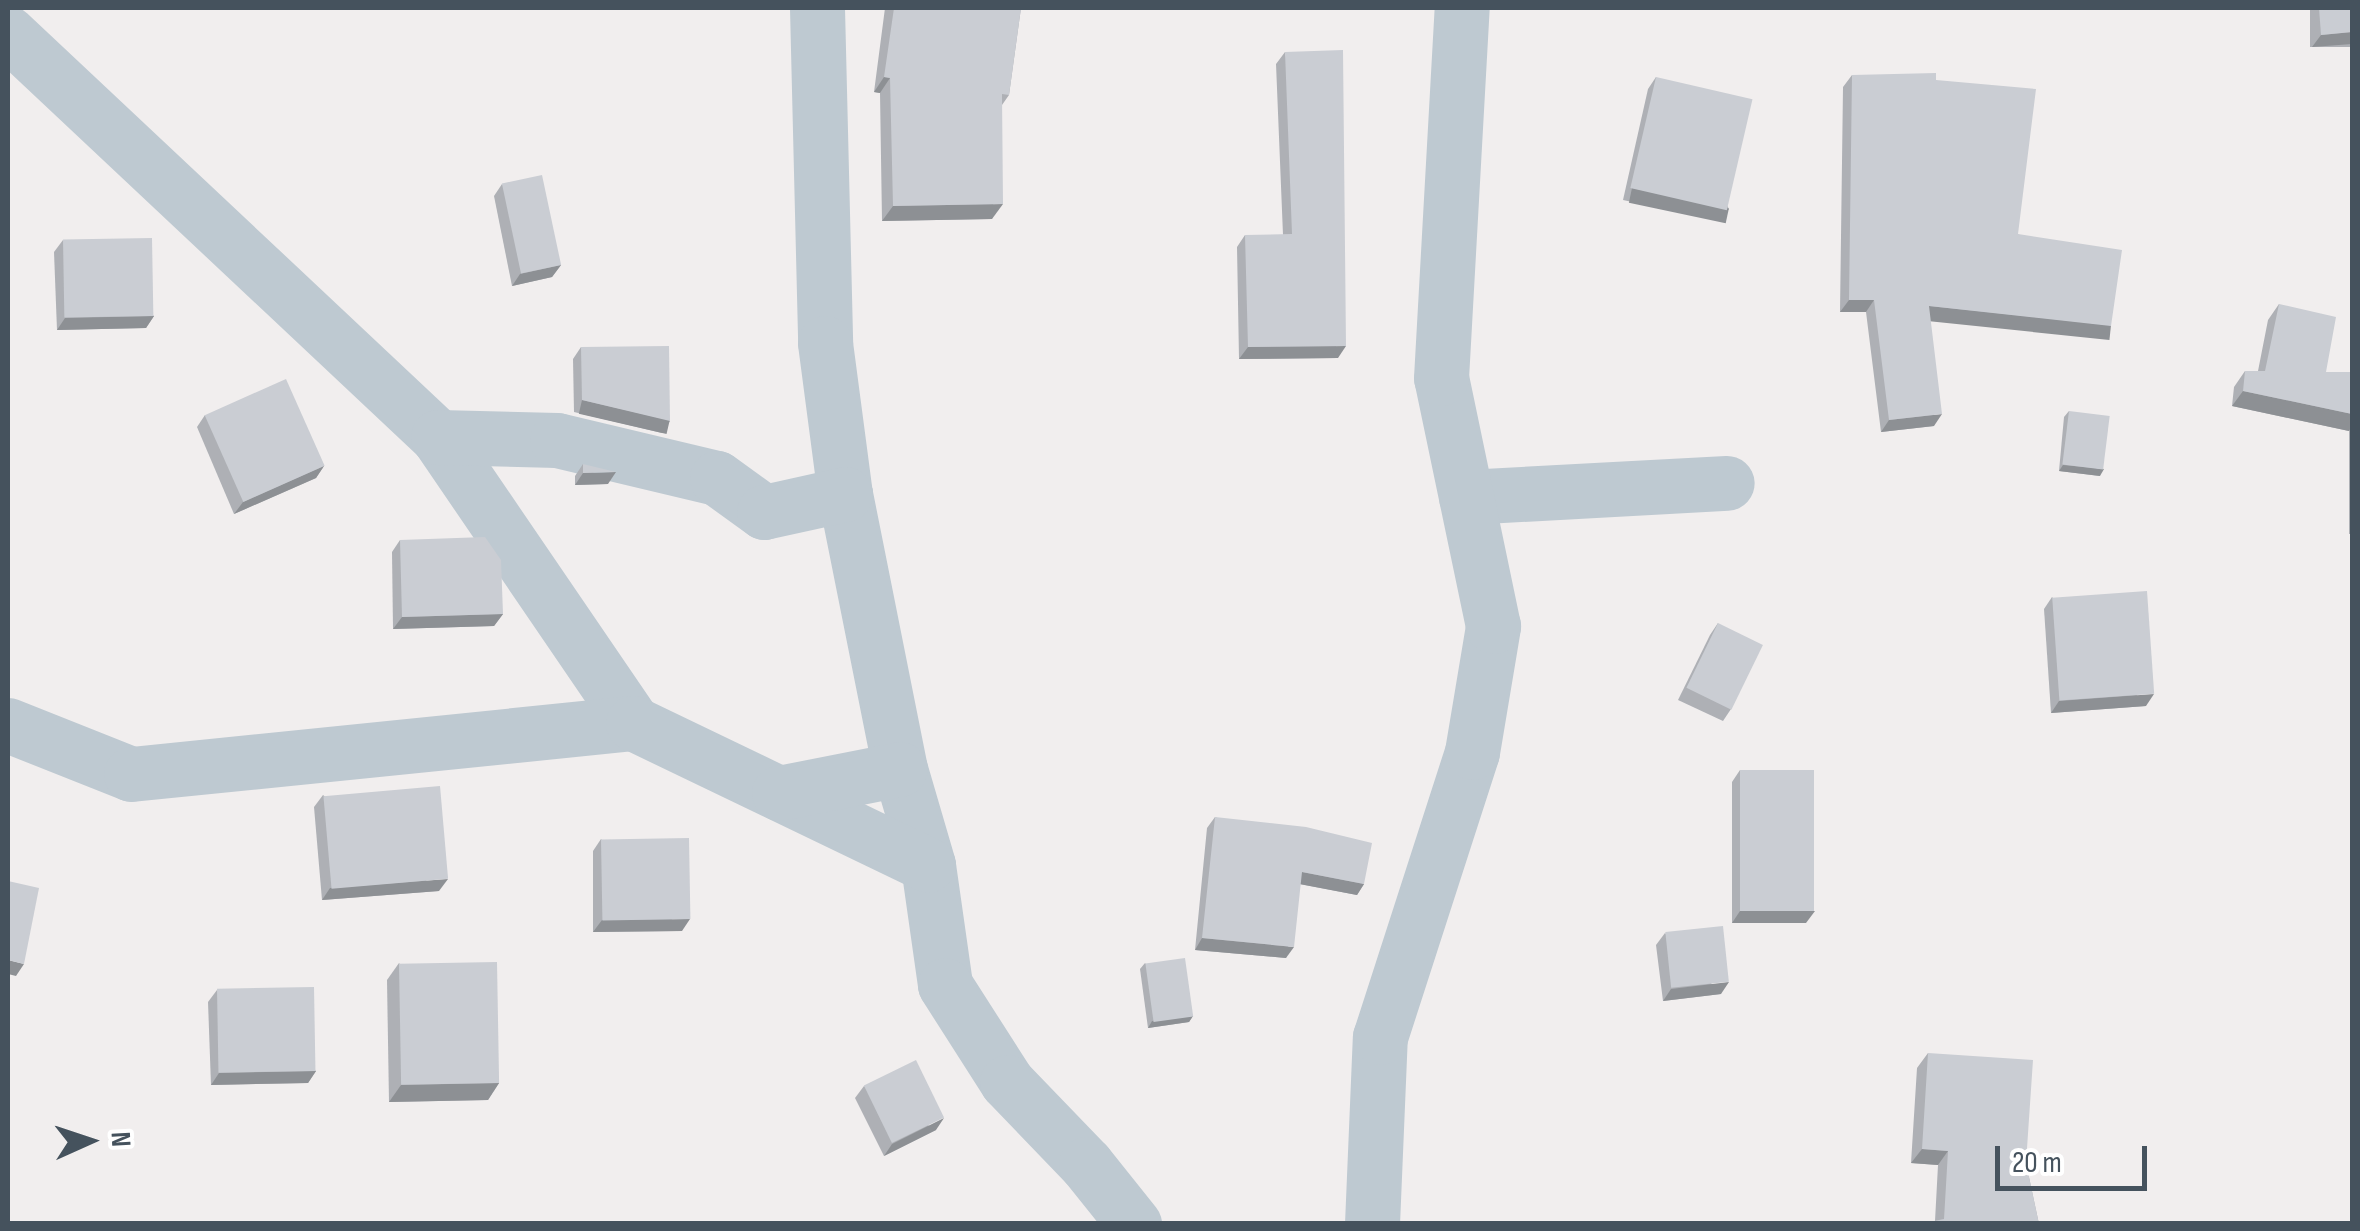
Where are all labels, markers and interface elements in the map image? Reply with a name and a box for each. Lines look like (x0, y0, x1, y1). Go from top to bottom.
north arrow (40, 1091, 140, 1191)
scale bar (2000, 1126, 2152, 1188)
text: N (104, 1131, 137, 1148)
text: 20 m (2012, 1145, 2062, 1181)

